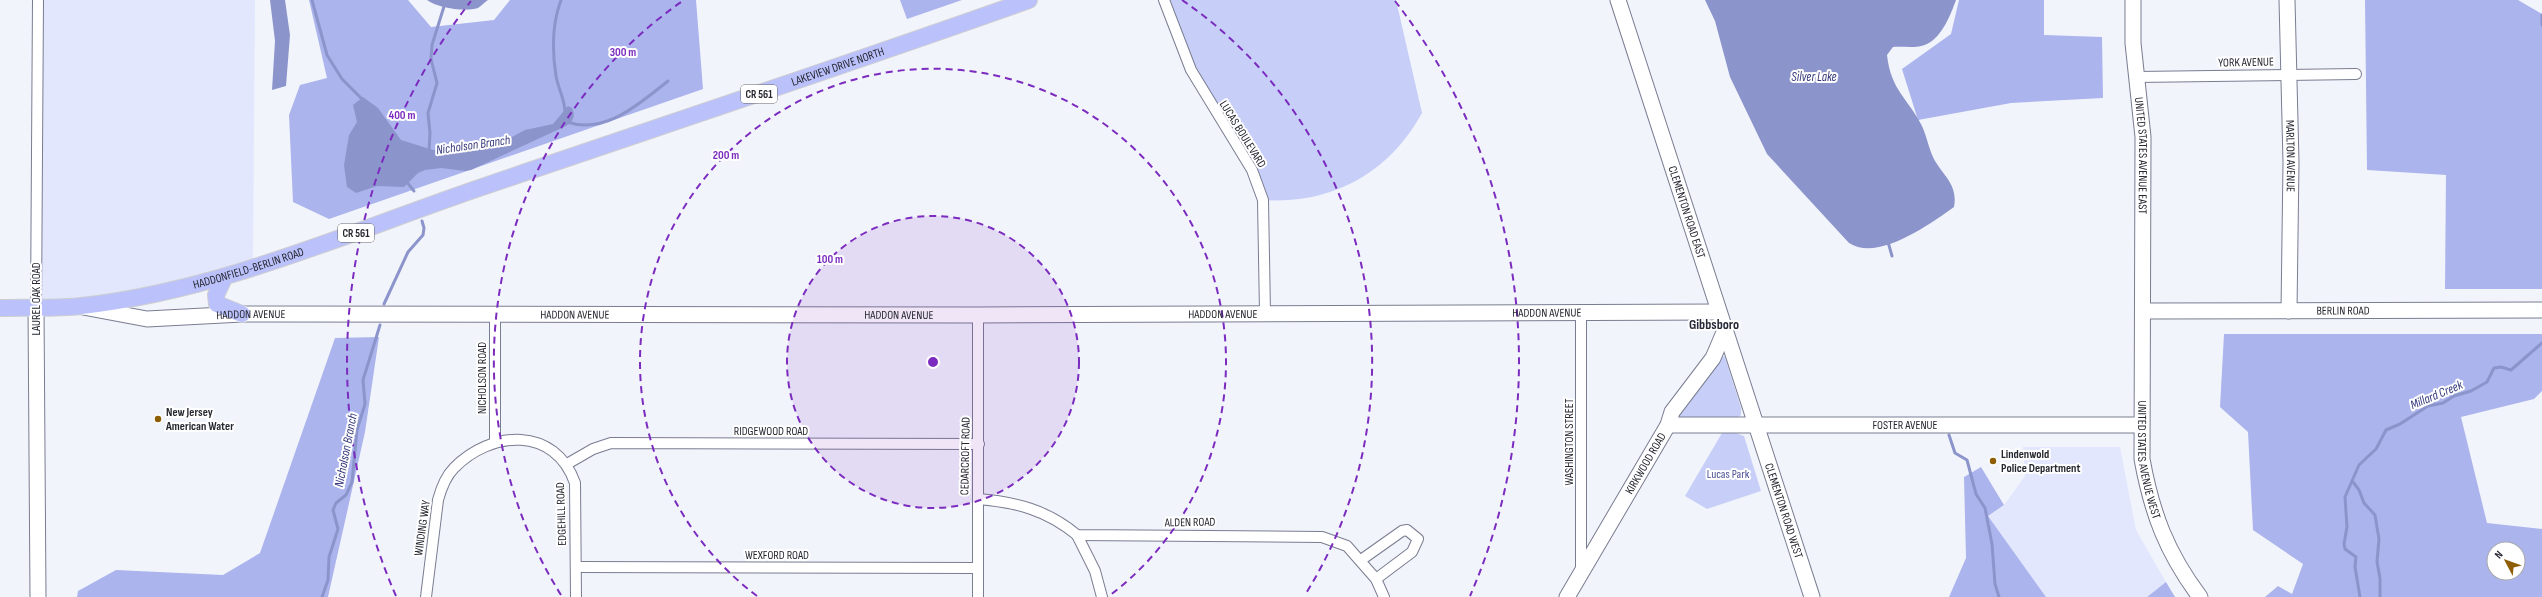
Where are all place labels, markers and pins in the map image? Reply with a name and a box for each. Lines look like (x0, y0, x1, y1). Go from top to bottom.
centre of rings (926, 355, 940, 369)
place label: New Jersey American Water (165, 405, 234, 434)
marker: New Jersey American Water (153, 414, 163, 424)
place label: Lindenwold Police Department (2001, 447, 2080, 476)
marker: Lindenwold Police Department (1988, 456, 1998, 466)

